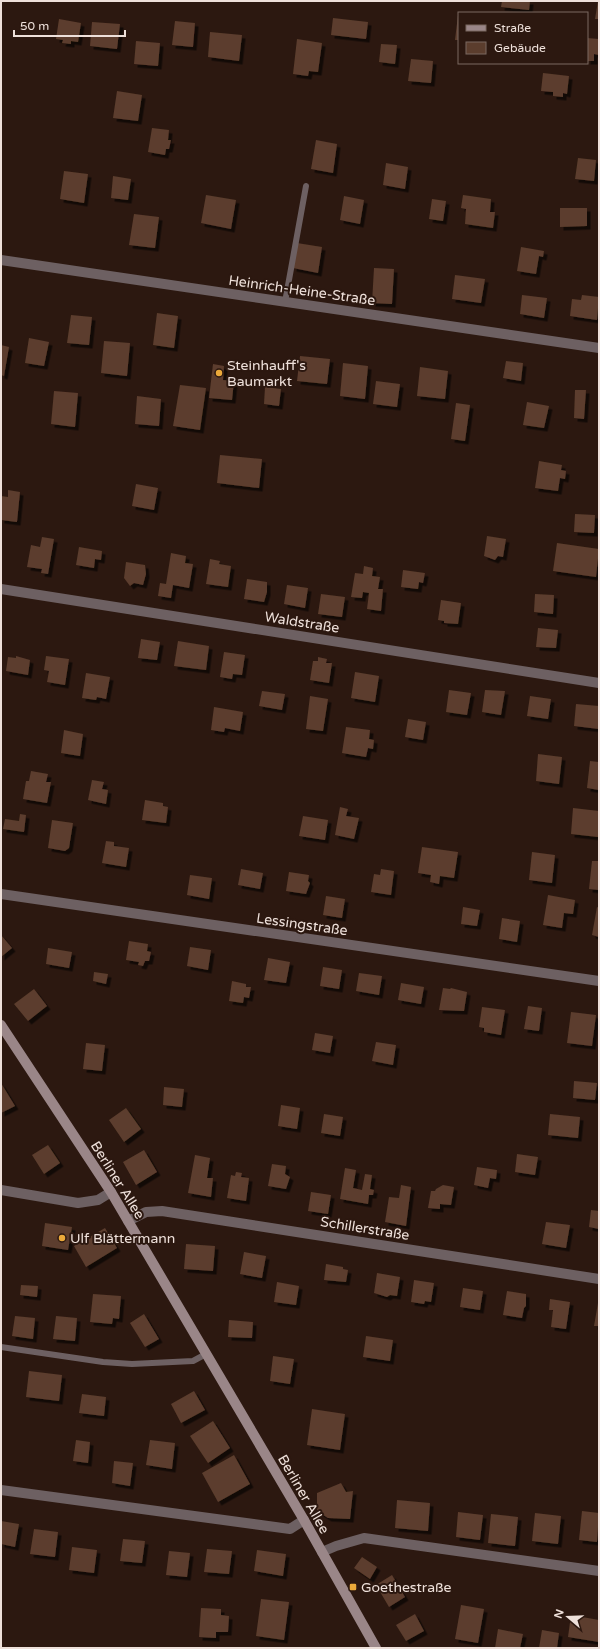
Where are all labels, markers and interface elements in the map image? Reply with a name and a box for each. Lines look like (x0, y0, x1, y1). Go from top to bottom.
scale bar (14, 12, 125, 38)
legend (458, 12, 588, 64)
text: 50 m (20, 19, 49, 33)
text: Straße (494, 21, 531, 35)
text: Gebäude (494, 41, 546, 55)
street label: Heinrich-Heine-Straße (228, 272, 376, 309)
place label: Steinhauff's Baumarkt (227, 357, 306, 390)
marker: Steinhauff's Baumarkt (214, 368, 224, 378)
street label: Waldstraße (263, 608, 341, 637)
street label: Lessingstraße (255, 910, 349, 939)
street label: Berliner Allee (87, 1138, 148, 1222)
street label: Schillerstraße (319, 1213, 411, 1244)
place label: Ulf Blättermann (70, 1230, 175, 1247)
marker: Ulf Blättermann (57, 1233, 67, 1243)
street label: Berliner Allee (274, 1452, 333, 1537)
place label: Goethestraße (361, 1579, 452, 1596)
marker: Goethestraße (348, 1582, 358, 1592)
north arrow (548, 1597, 588, 1637)
text: N (551, 1608, 567, 1620)

